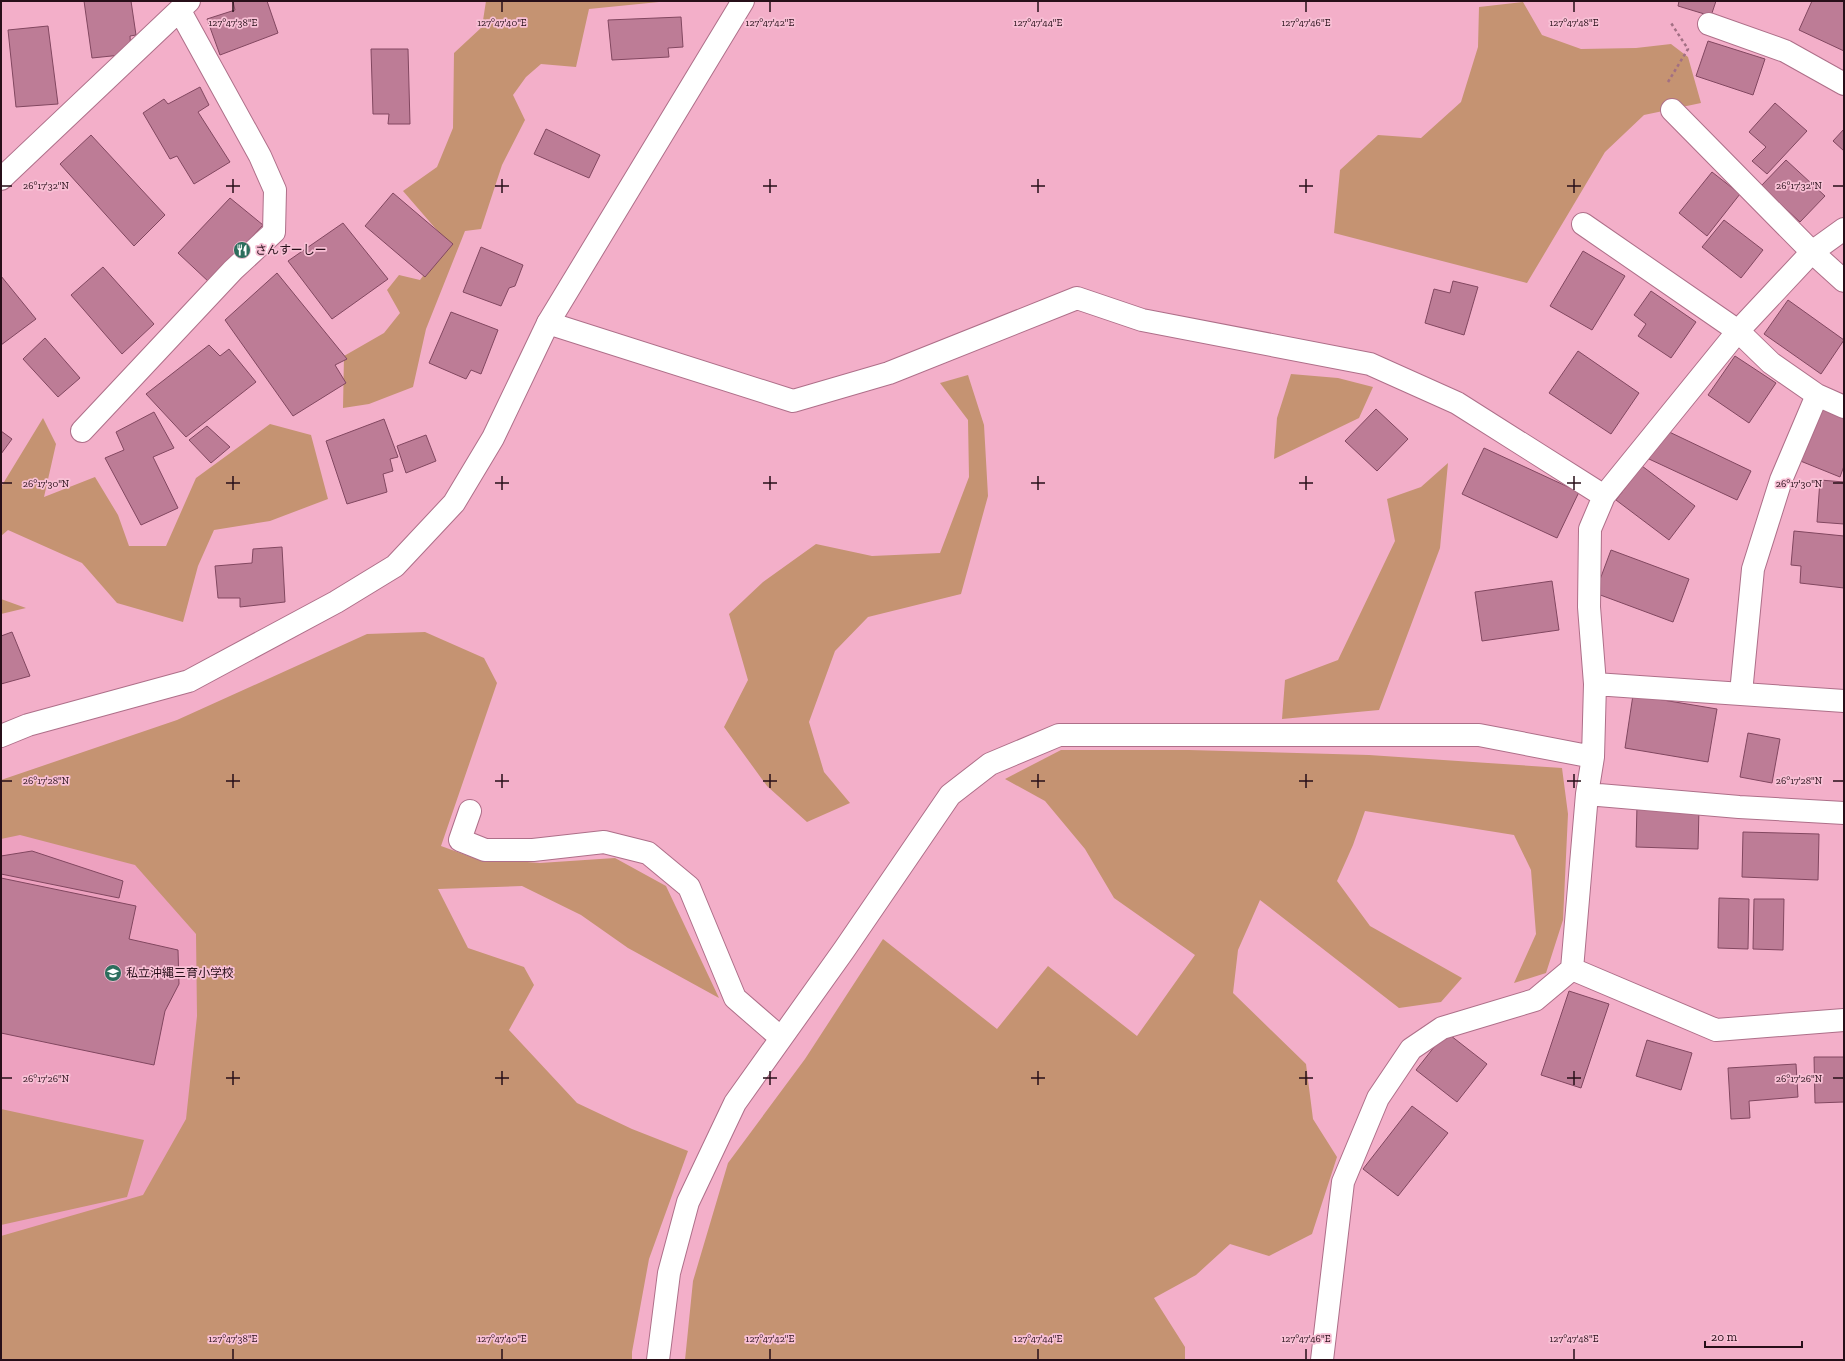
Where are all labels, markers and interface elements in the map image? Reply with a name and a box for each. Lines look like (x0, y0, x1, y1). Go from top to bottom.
text: 127°47'38"E (209, 17, 258, 29)
text: 127°47'40"E (477, 17, 527, 29)
text: 127°47'42"E (746, 17, 795, 29)
text: 127°47'44"E (1014, 17, 1063, 29)
text: 127°47'46"E (1281, 17, 1331, 29)
text: 127°47'48"E (1549, 17, 1599, 29)
text: 26°17'32"N (23, 180, 70, 192)
text: 26°17'32"N (1776, 180, 1823, 192)
restaurant icon: さんすーしー (232, 240, 252, 260)
place label: さんすーしー (255, 243, 327, 257)
text: 26°17'30"N (23, 478, 70, 490)
text: 26°17'30"N (1776, 478, 1823, 490)
text: 26°17'28"N (23, 775, 70, 787)
text: 26°17'28"N (1776, 775, 1823, 787)
school or university icon: 私立沖縄三育小学校 (103, 963, 123, 983)
place label: 私立沖縄三育小学校 (126, 966, 234, 980)
text: 26°17'26"N (23, 1073, 70, 1085)
text: 26°17'26"N (1776, 1073, 1823, 1085)
scale bar (1705, 1323, 1802, 1349)
text: 20 m (1711, 1330, 1738, 1344)
text: 127°47'38"E (209, 1333, 258, 1345)
text: 127°47'40"E (477, 1333, 527, 1345)
text: 127°47'42"E (746, 1333, 795, 1345)
text: 127°47'44"E (1014, 1333, 1063, 1345)
text: 127°47'46"E (1281, 1333, 1331, 1345)
text: 127°47'48"E (1549, 1333, 1599, 1345)

